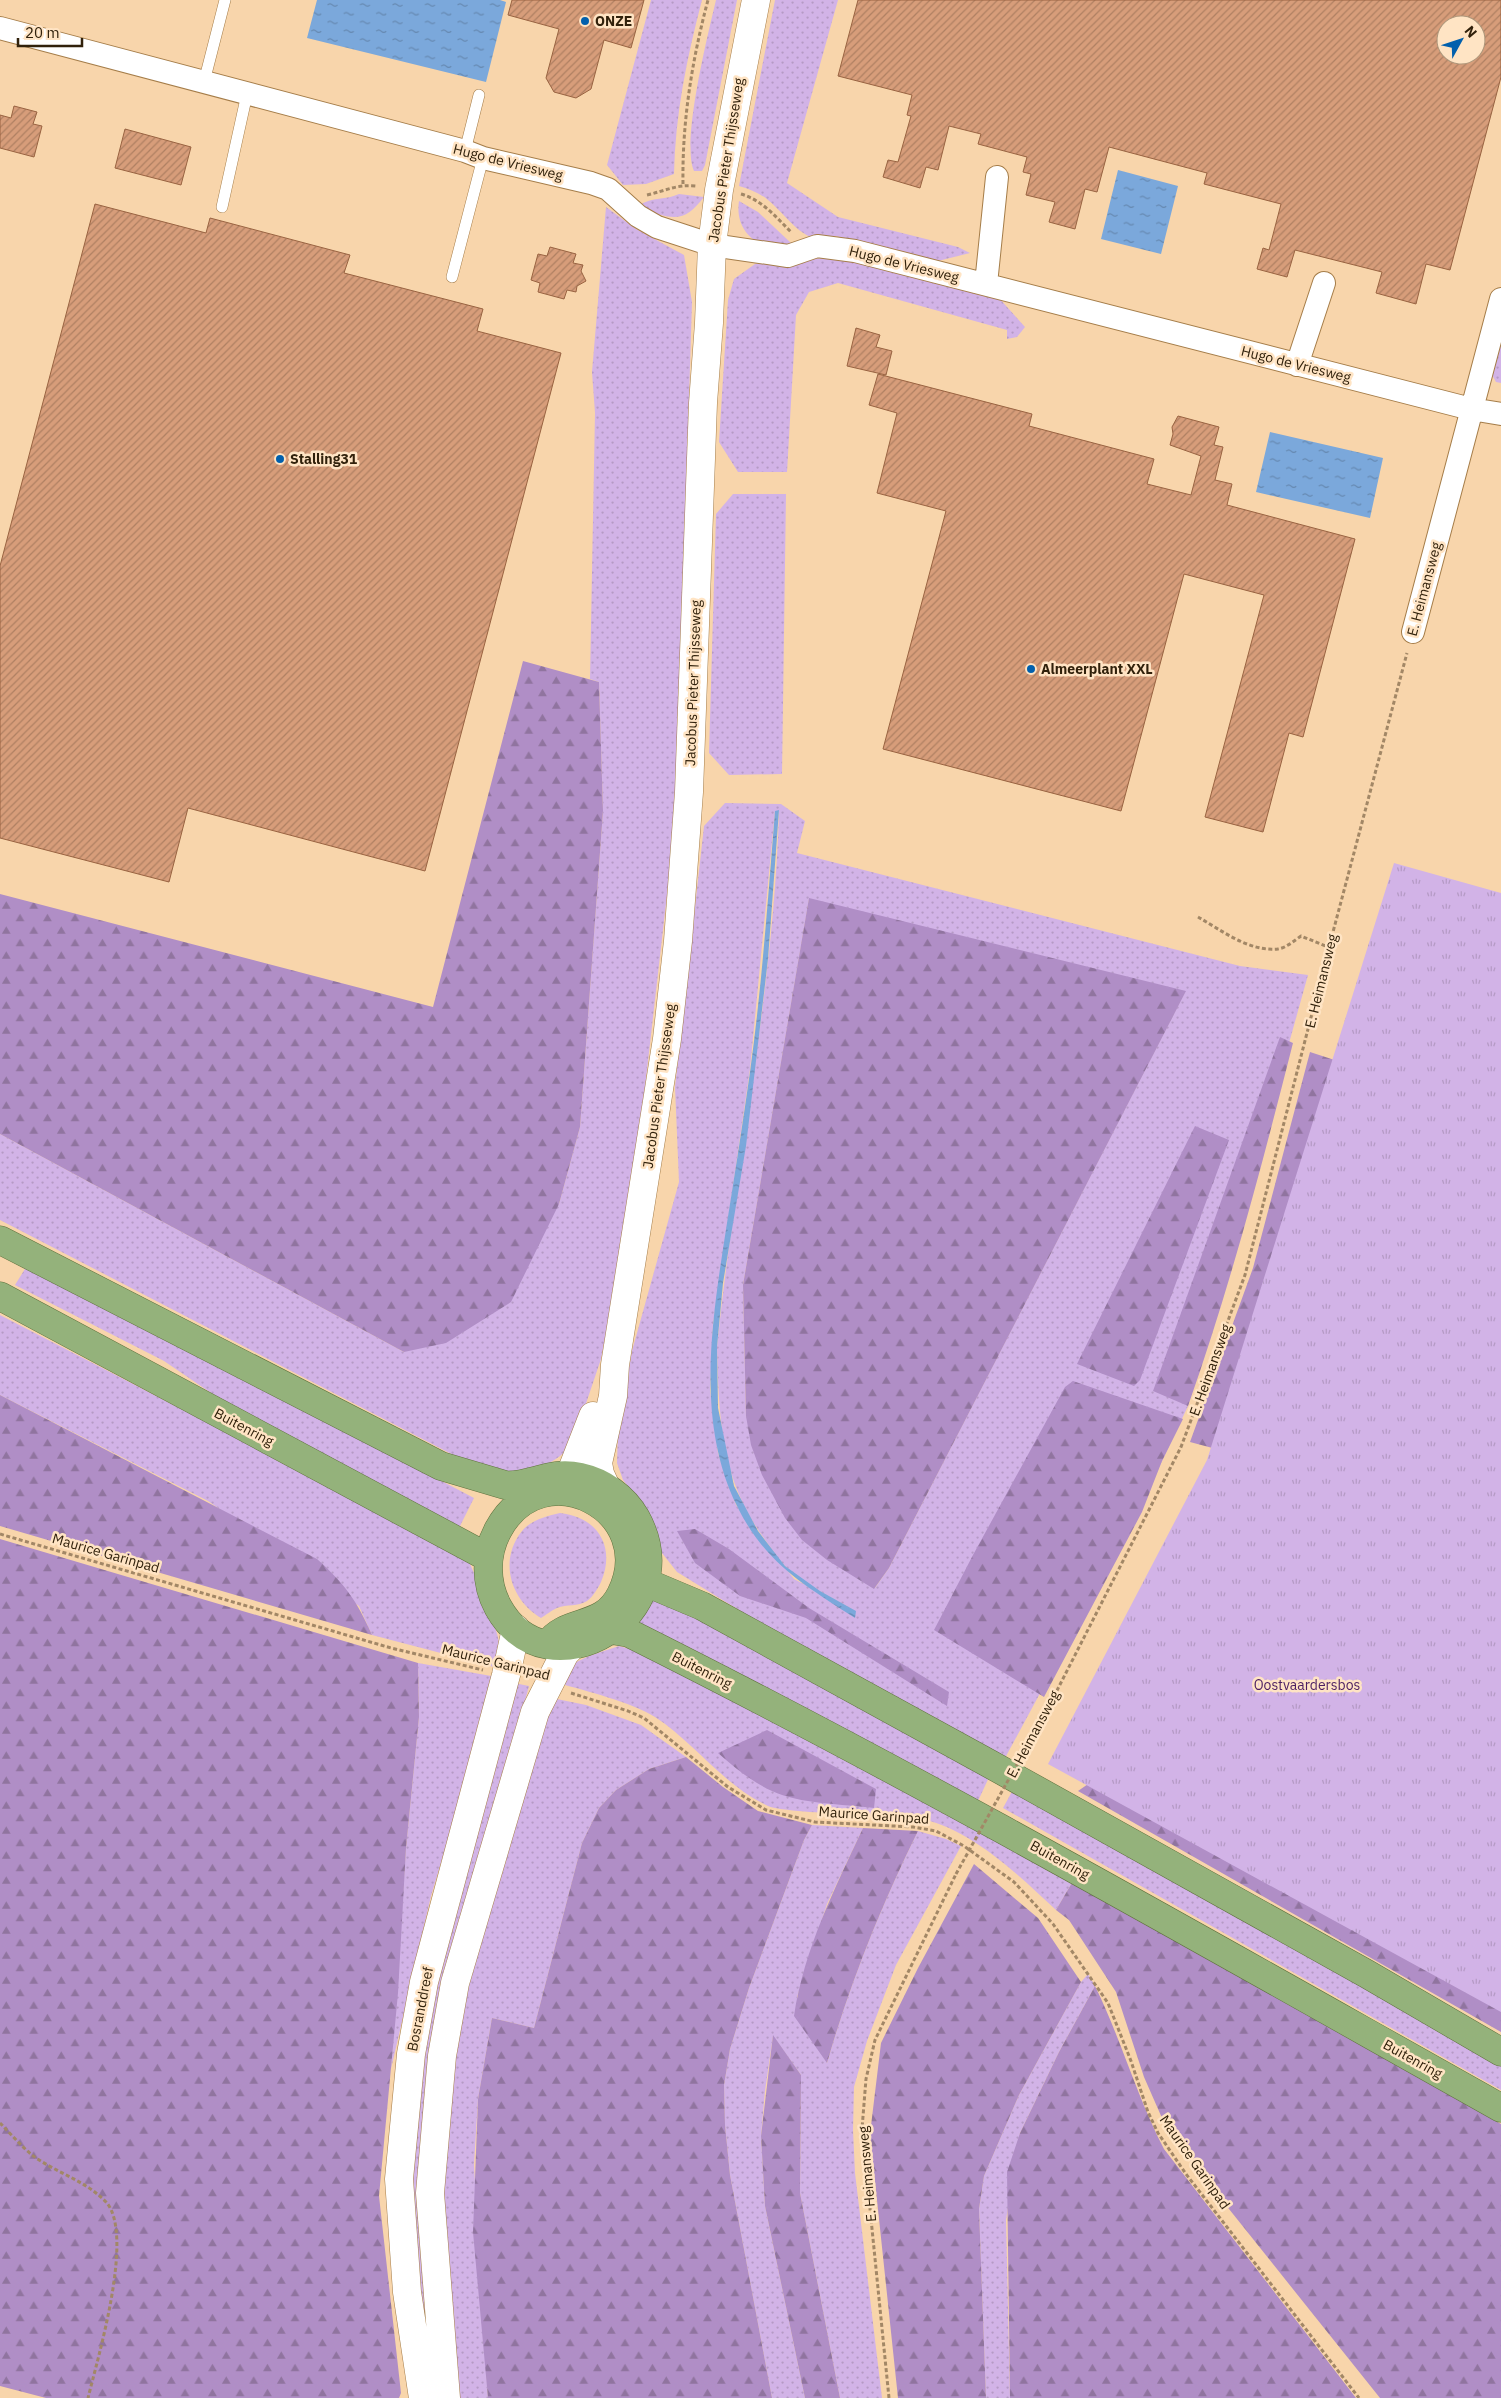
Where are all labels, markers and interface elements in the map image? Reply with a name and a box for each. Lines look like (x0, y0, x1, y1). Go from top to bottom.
place label: ONZE (595, 12, 632, 30)
scale bar (18, 15, 81, 47)
marker: ONZE (579, 15, 591, 27)
north arrow (1436, 15, 1486, 65)
text: N (1461, 22, 1481, 41)
text: 20 m (25, 23, 60, 42)
street label: Jacobus Pieter Thijsseweg (704, 76, 748, 243)
street label: Hugo de Vriesweg (451, 140, 565, 184)
street label: Hugo de Vriesweg (847, 242, 961, 286)
street label: Hugo de Vriesweg (1239, 342, 1353, 386)
place label: Stalling31 (290, 450, 358, 468)
marker: Stalling31 (274, 453, 286, 465)
street label: E. Heimansweg (1403, 540, 1445, 638)
street label: Jacobus Pieter Thijsseweg (681, 599, 705, 766)
place label: Almeerplant XXL (1041, 660, 1153, 678)
marker: Almeerplant XXL (1025, 663, 1037, 675)
street label: E. Heimansweg (1301, 931, 1342, 1030)
street label: Jacobus Pieter Thijsseweg (639, 1002, 680, 1170)
street label: E. Heimansweg (1185, 1321, 1235, 1418)
street label: Buitenring (211, 1404, 277, 1451)
street label: Maurice Garinpad (50, 1529, 162, 1577)
street label: Maurice Garinpad (440, 1640, 552, 1684)
street label: Buitenring (669, 1647, 736, 1693)
park label: Oostvaardersbos (1254, 1676, 1361, 1694)
street label: E. Heimansweg (1002, 1687, 1064, 1781)
street label: Maurice Garinpad (818, 1802, 930, 1828)
street label: Buitenring (1027, 1836, 1093, 1884)
street label: Bosranddreef (403, 1965, 437, 2053)
street label: Buitenring (1380, 2035, 1446, 2083)
street label: Maurice Garinpad (1156, 2111, 1234, 2213)
street label: E. Heimansweg (854, 2125, 880, 2223)

